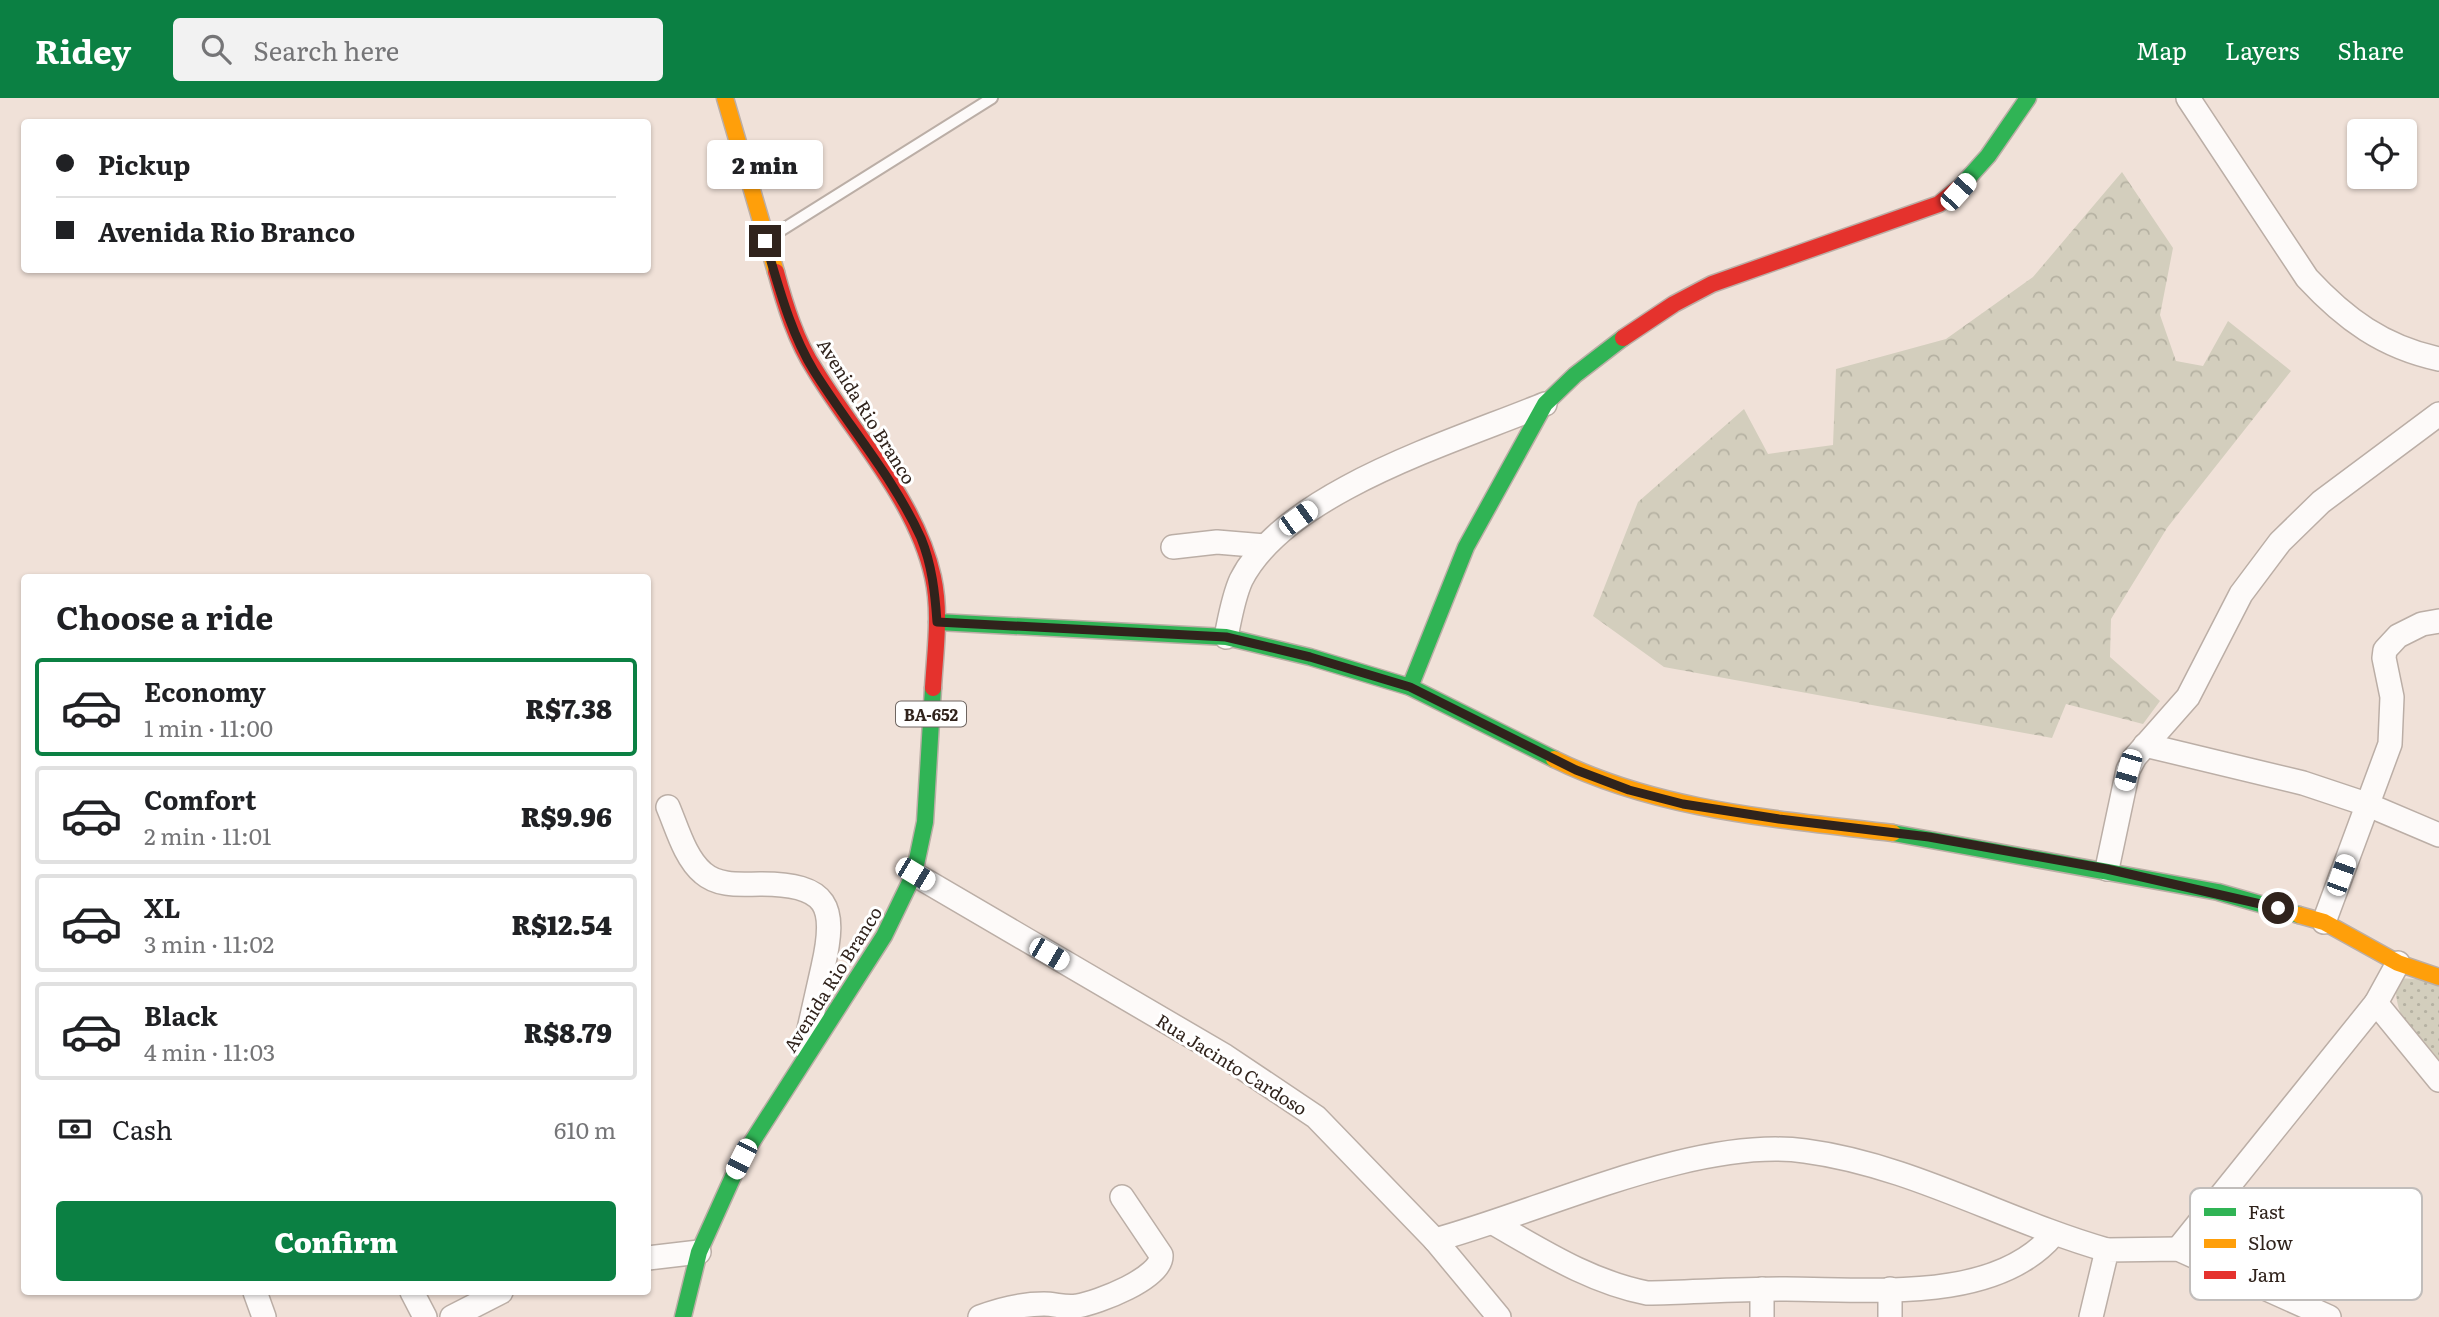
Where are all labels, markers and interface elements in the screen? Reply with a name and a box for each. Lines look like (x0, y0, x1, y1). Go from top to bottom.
search box (173, 18, 663, 81)
text: Ridey (35, 25, 131, 74)
icon: search (197, 30, 235, 68)
text: Search here (253, 30, 399, 69)
text: Map (2136, 32, 2187, 67)
text: Layers (2225, 32, 2299, 67)
text: Share (2337, 32, 2404, 67)
map controls (2347, 119, 2417, 189)
button: locate (2347, 119, 2417, 189)
callout: 2 min (707, 139, 823, 188)
text: Pickup (98, 144, 190, 183)
text: 2 min (732, 147, 798, 181)
car (1937, 169, 1980, 215)
text: Avenida Rio Branco (98, 211, 355, 250)
route end (749, 225, 781, 257)
street label: Avenida Rio Branco (811, 333, 923, 489)
car (1275, 497, 1322, 539)
text: Choose a ride (56, 592, 273, 640)
text: Economy (144, 671, 266, 710)
icon: car (60, 676, 123, 739)
text: R$7.38 (525, 688, 612, 727)
road number: BA-652 (896, 702, 966, 726)
text: 1 min · 11:00 (144, 710, 273, 744)
car (2113, 747, 2144, 793)
text: Comfort (144, 779, 256, 818)
icon: car (60, 784, 123, 847)
text: R$9.96 (521, 796, 612, 835)
text: 2 min · 11:01 (144, 818, 271, 852)
car (2324, 852, 2359, 898)
car (892, 854, 939, 894)
text: XL (144, 887, 181, 926)
icon: car (60, 892, 123, 955)
route start (2262, 892, 2294, 924)
street label: Avenida Rio Branco (776, 901, 888, 1057)
text: R$12.54 (511, 904, 612, 943)
text: 3 min · 11:02 (144, 926, 274, 960)
car (1026, 934, 1073, 974)
text: Black (144, 995, 218, 1034)
icon: car (60, 1000, 123, 1063)
street label: Rua Jacinto Cardoso (1151, 1007, 1313, 1121)
text: R$8.79 (524, 1012, 612, 1051)
text: 4 min · 11:03 (144, 1034, 275, 1068)
text: Cash (112, 1109, 173, 1148)
icon: cash (56, 1110, 94, 1148)
text: 610 m (554, 1112, 616, 1146)
car (723, 1136, 760, 1182)
legend (2190, 1188, 2422, 1300)
text: Fast (2248, 1197, 2285, 1225)
button: Confirm (56, 1201, 616, 1281)
text: Slow (2248, 1228, 2293, 1256)
text: Jam (2248, 1260, 2286, 1288)

